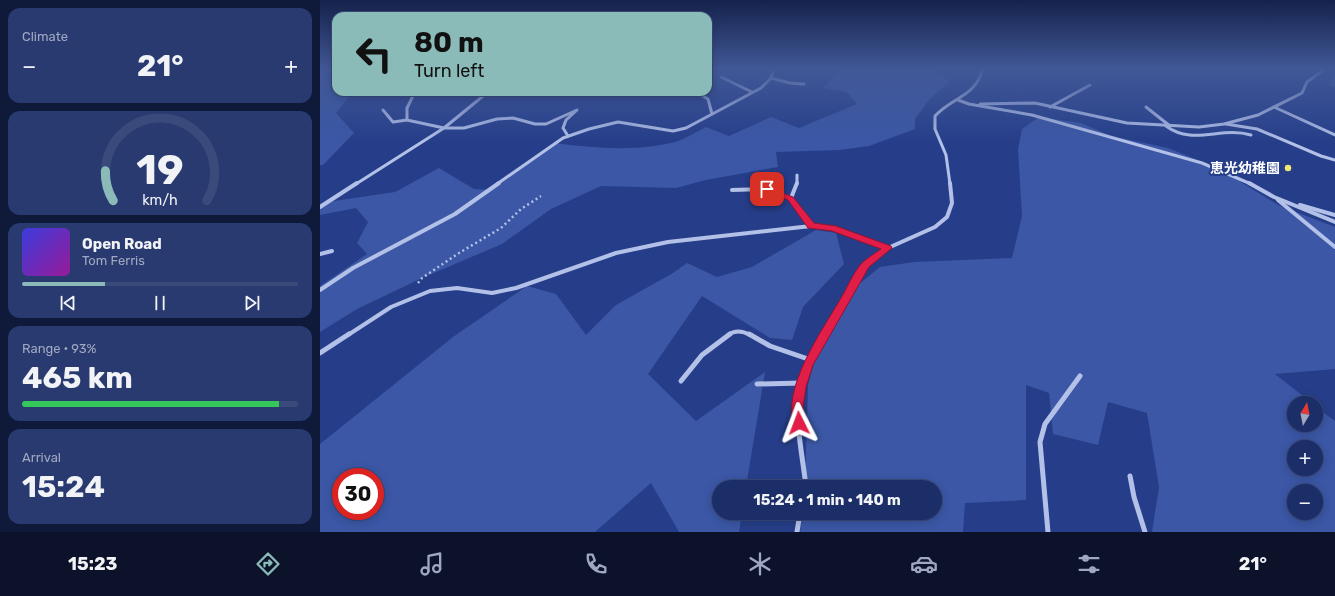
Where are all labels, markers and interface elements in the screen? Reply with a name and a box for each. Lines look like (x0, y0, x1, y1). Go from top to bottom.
text: 80 m (414, 26, 484, 59)
icon: left (348, 28, 400, 80)
text: Climate (22, 29, 68, 44)
text: 21° (137, 48, 184, 84)
text: − (22, 53, 36, 80)
text: + (284, 53, 298, 80)
text: Turn left (414, 60, 484, 82)
text: 19 (136, 145, 184, 194)
place label: 恵光幼稚園 (1210, 160, 1280, 177)
marker: 恵光幼稚園 (1283, 163, 1293, 173)
pin (750, 172, 784, 206)
icon: arrive (756, 178, 778, 200)
text: km/h (142, 192, 178, 209)
text: Open Road (82, 235, 162, 253)
text: Tom Ferris (82, 253, 145, 268)
icon: previous (57, 292, 79, 314)
icon: pause (149, 292, 171, 314)
icon: next (241, 292, 263, 314)
text: Range · 93% (22, 341, 96, 356)
text: 465 km (22, 360, 133, 396)
north arrow (1287, 396, 1323, 432)
map controls (1287, 396, 1323, 520)
position arrow (778, 402, 820, 444)
button: + (1287, 440, 1323, 476)
text: Arrival (22, 450, 61, 465)
speed limit sign: 30 (332, 468, 384, 520)
text: 15:24 (22, 469, 105, 505)
button: − (1287, 484, 1323, 520)
text: 15:24 · 1 min · 140 m (753, 491, 901, 509)
icon: directions (254, 550, 282, 578)
icon: music (418, 550, 446, 578)
icon: phone (582, 550, 610, 578)
icon: climate (746, 550, 774, 578)
icon: car (910, 550, 938, 578)
icon: filters (1075, 550, 1103, 578)
text: 15:23 (68, 553, 118, 575)
text: 21° (1239, 553, 1267, 575)

